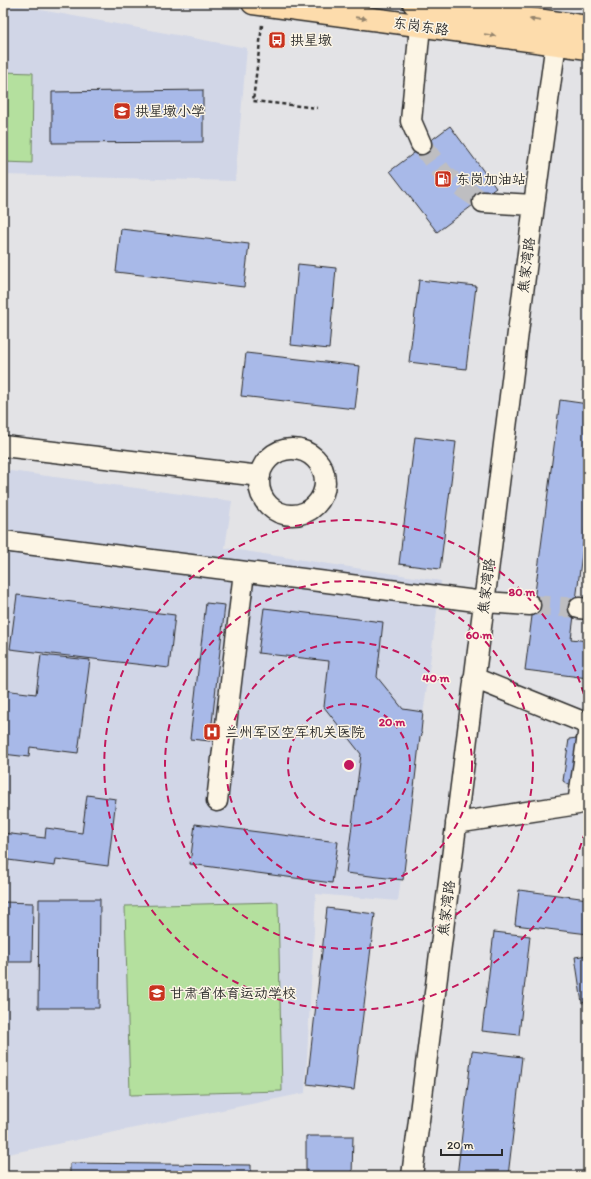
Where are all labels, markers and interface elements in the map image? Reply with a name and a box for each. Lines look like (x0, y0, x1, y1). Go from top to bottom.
street label: 东岗东路 (392, 14, 450, 39)
one-way arrow (355, 15, 367, 21)
one-way arrow (529, 17, 542, 23)
bus stop icon: 拱星墩 (267, 30, 287, 50)
place label: 拱星墩 (290, 32, 332, 49)
one-way arrow (484, 32, 496, 38)
school or university icon: 拱星墩小学 (112, 101, 132, 121)
place label: 拱星墩小学 (135, 103, 205, 120)
fuel station icon: 东岗加油站 (433, 169, 453, 189)
place label: 东岗加油站 (456, 171, 526, 188)
street label: 焦家湾路 (515, 236, 538, 294)
street label: 焦家湾路 (475, 557, 498, 615)
text: 80 m (509, 585, 536, 599)
text: 60 m (466, 628, 493, 642)
text: 40 m (422, 671, 451, 685)
text: 20 m (379, 715, 406, 729)
hospital icon: 兰州军区空军机关医院 (202, 722, 222, 742)
place label: 兰州军区空军机关医院 (225, 724, 365, 741)
centre of rings (342, 758, 356, 772)
street label: 焦家湾路 (435, 879, 458, 937)
school or university icon: 甘肃省体育运动学校 (147, 983, 167, 1003)
place label: 甘肃省体育运动学校 (170, 985, 296, 1002)
scale bar (441, 1131, 502, 1157)
text: 20 m (447, 1138, 474, 1152)

